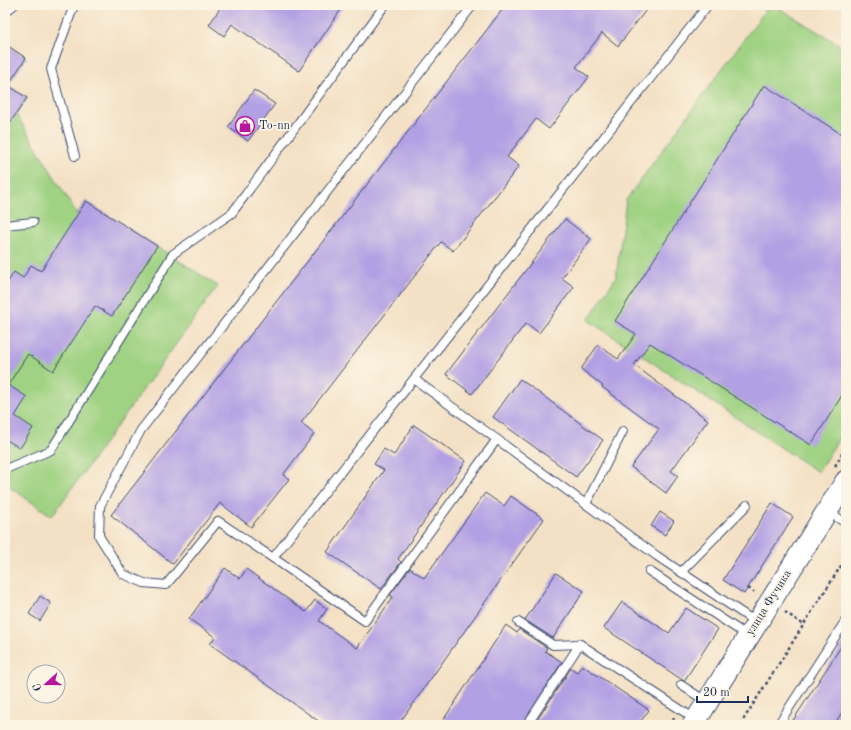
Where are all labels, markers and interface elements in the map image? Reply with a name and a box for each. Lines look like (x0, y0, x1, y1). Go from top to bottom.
shop icon: To-nn (234, 115, 256, 137)
place label: To-nn (259, 120, 291, 132)
street label: улица Фучика (744, 568, 794, 638)
north arrow (26, 664, 66, 704)
scale bar (697, 678, 748, 704)
text: С (32, 682, 45, 692)
text: 20 m (703, 687, 730, 699)

